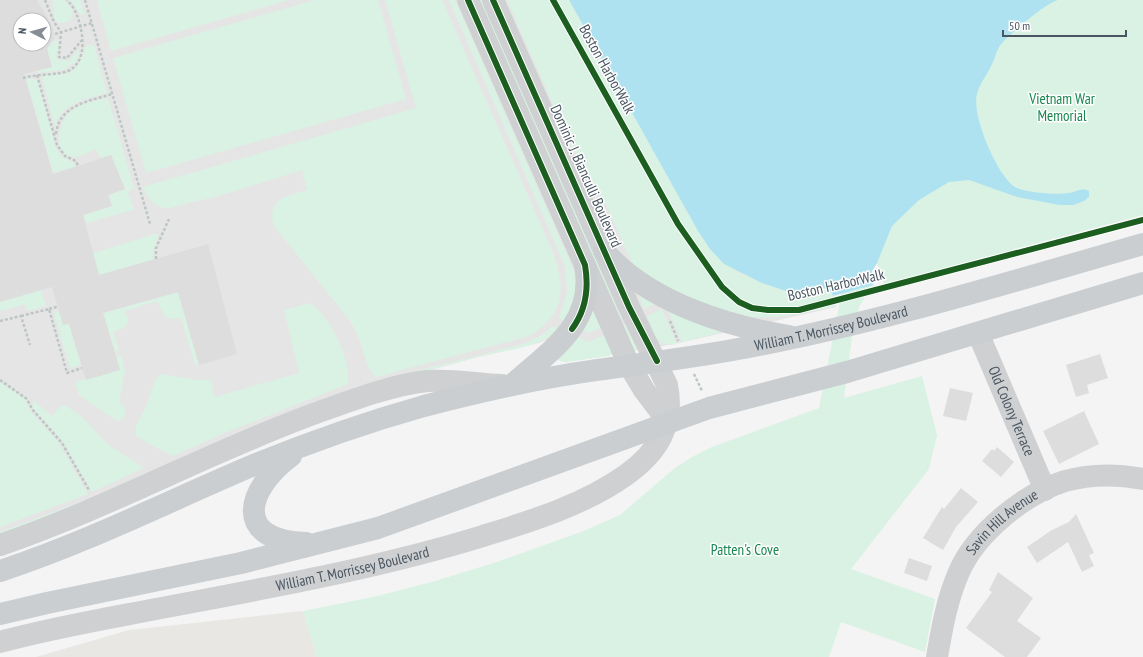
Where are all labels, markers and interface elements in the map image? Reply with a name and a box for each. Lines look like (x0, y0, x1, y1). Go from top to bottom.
north arrow (12, 12, 52, 52)
scale bar (1003, 12, 1126, 38)
text: 50 m (1009, 18, 1030, 33)
street label: Boston HarborWalk (575, 21, 640, 117)
text: N (15, 27, 29, 35)
park label: Vietnam War Memorial (1028, 89, 1096, 125)
street label: Dominic J. Bianculli Boulevard (546, 102, 626, 250)
street label: Boston HarborWalk (786, 264, 886, 305)
street label: William T. Morrissey Boulevard (753, 301, 910, 355)
street label: Old Colony Terrace (984, 363, 1039, 459)
street label: Savin Hill Avenue (961, 485, 1041, 558)
park label: Patten's Cove (711, 540, 779, 559)
street label: William T. Morrissey Boulevard (274, 542, 431, 595)

